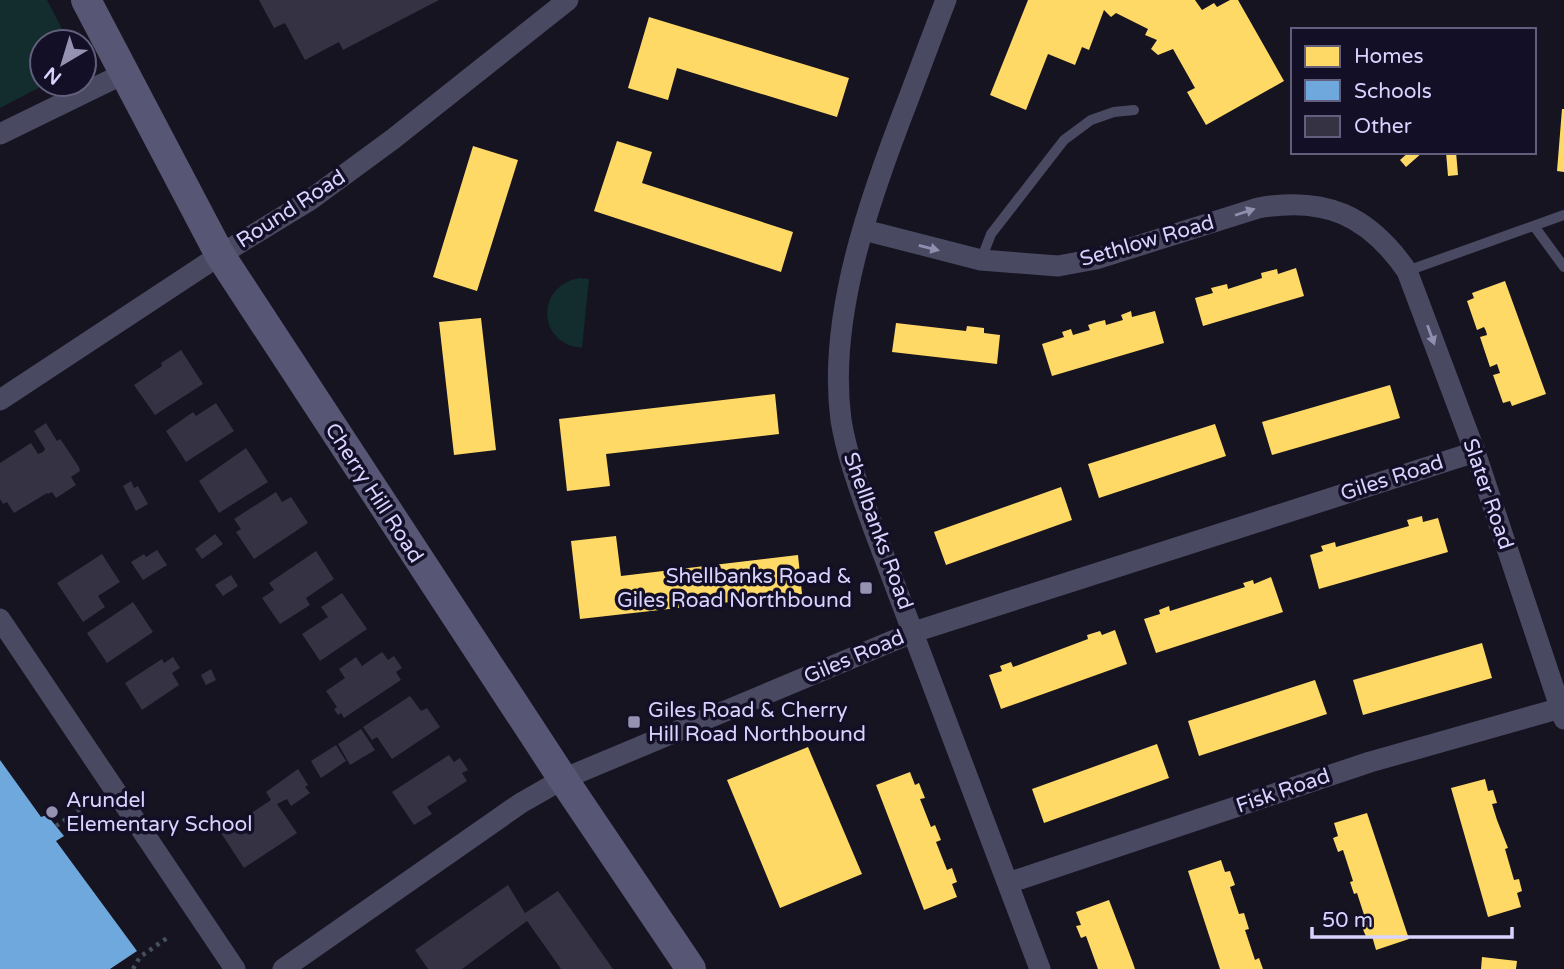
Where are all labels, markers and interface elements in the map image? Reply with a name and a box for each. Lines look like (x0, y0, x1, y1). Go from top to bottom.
north arrow (28, 28, 98, 98)
legend (1291, 28, 1536, 154)
text: Homes (1354, 44, 1424, 69)
text: N (40, 62, 66, 89)
text: Schools (1354, 79, 1432, 104)
text: Other (1354, 114, 1412, 139)
street label: Round Road (232, 165, 350, 253)
one-way arrow (1235, 206, 1256, 217)
street label: Sethlow Road (1077, 210, 1217, 272)
one-way arrow (919, 243, 941, 254)
one-way arrow (1426, 324, 1437, 345)
street label: Cherry Hill Road (319, 418, 429, 568)
street label: Slater Road (1457, 435, 1519, 553)
street label: Shellbanks Road (838, 449, 918, 613)
street label: Giles Road (1337, 450, 1447, 506)
place label: Shellbanks Road & Giles Road Northbound (617, 564, 852, 613)
marker: Shellbanks Road & Giles Road Northbound (858, 580, 874, 596)
street label: Giles Road (800, 625, 908, 689)
place label: Giles Road & Cherry Hill Road Northbound (648, 698, 866, 747)
marker: Giles Road & Cherry Hill Road Northbound (626, 714, 642, 730)
street label: Fisk Road (1233, 763, 1333, 819)
place label: Arundel Elementary School (66, 788, 253, 837)
marker: Arundel Elementary School (44, 804, 60, 820)
scale bar (1312, 895, 1512, 939)
text: 50 m (1322, 908, 1373, 933)

